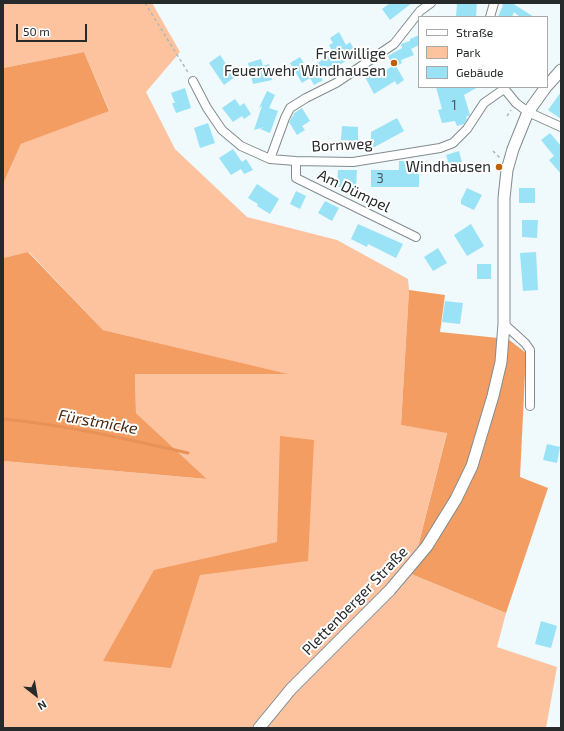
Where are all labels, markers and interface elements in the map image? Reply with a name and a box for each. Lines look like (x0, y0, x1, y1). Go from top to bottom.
scale bar (18, 16, 89, 42)
legend (418, 16, 548, 88)
text: 50 m (23, 24, 50, 38)
text: Straße (456, 25, 493, 39)
place label: Freiwillige Feuerwehr Windhausen (224, 45, 386, 80)
text: Park (456, 45, 481, 59)
marker: Freiwillige Feuerwehr Windhausen (389, 58, 399, 68)
text: Gebäude (456, 65, 504, 79)
house number: 1 (451, 98, 457, 114)
street label: Bornweg (311, 134, 373, 156)
place label: Windhausen (406, 158, 491, 176)
marker: Windhausen (494, 162, 504, 172)
street label: Am Dümpel (315, 166, 393, 216)
house number: 3 (376, 171, 384, 187)
water label: Fürstmicke (57, 406, 139, 438)
street label: Plettenberger Straße (298, 543, 412, 659)
north arrow (16, 675, 56, 715)
text: N (36, 698, 49, 713)

